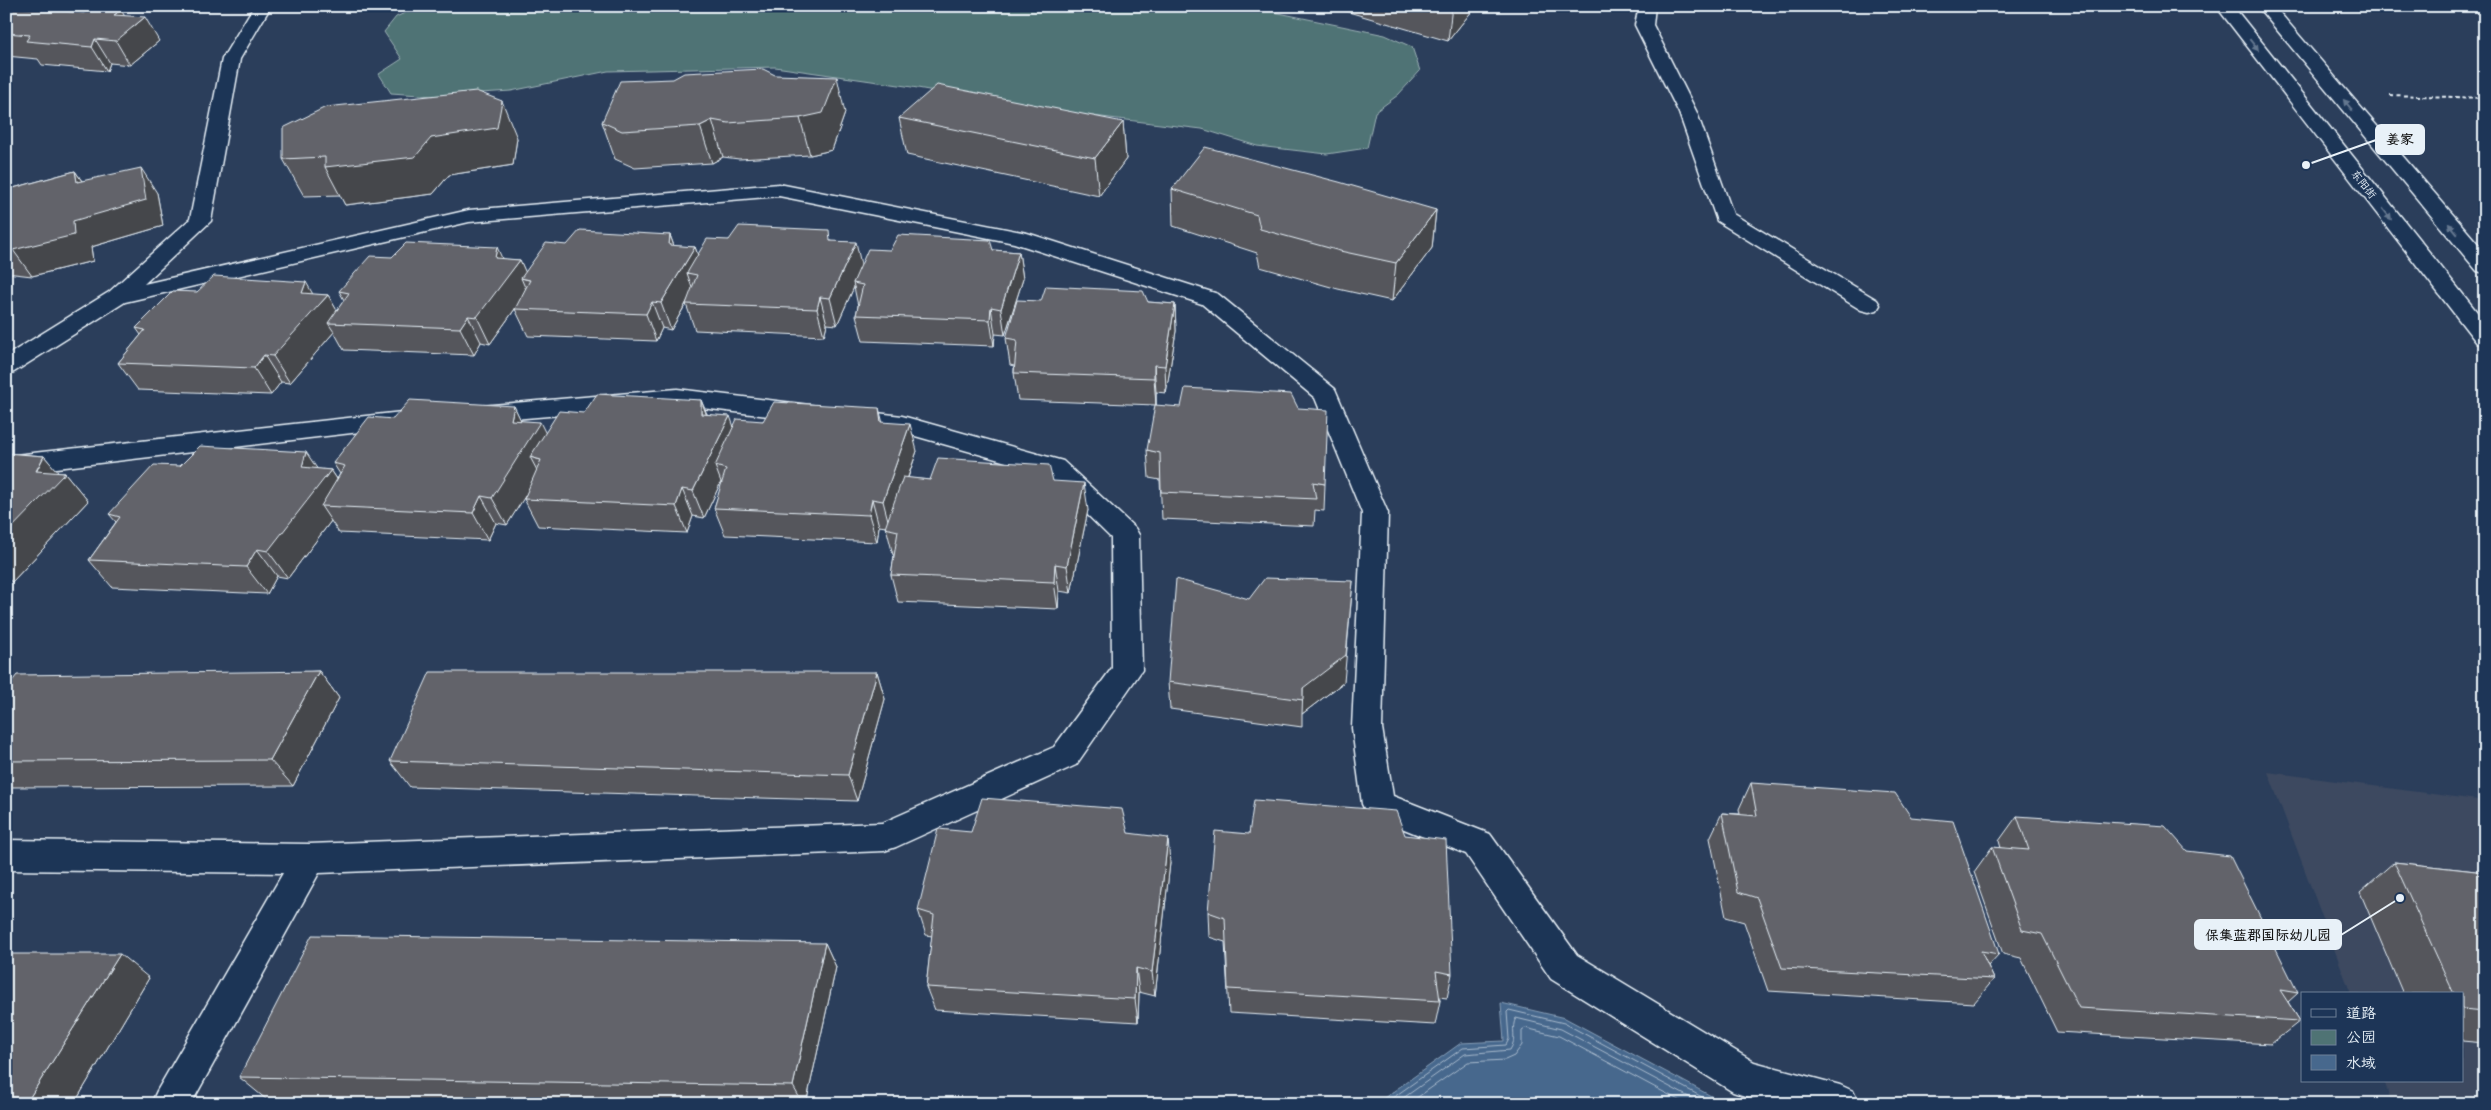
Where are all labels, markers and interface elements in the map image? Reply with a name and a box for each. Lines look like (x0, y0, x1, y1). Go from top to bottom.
one-way arrow (2249, 38, 2260, 51)
one-way arrow (2343, 98, 2354, 111)
callout: 姜家 (2376, 125, 2424, 154)
text: 姜家 (2386, 129, 2414, 148)
street label: 东阳街 (2348, 166, 2381, 202)
one-way arrow (2382, 207, 2392, 221)
one-way arrow (2448, 222, 2459, 235)
callout: 保集蓝郡国际幼儿园 (2195, 920, 2341, 949)
text: 保集蓝郡国际幼儿园 (2205, 925, 2331, 944)
legend (2301, 992, 2464, 1082)
text: 道路 (2346, 1002, 2376, 1022)
text: 公园 (2346, 1026, 2376, 1046)
text: 水域 (2346, 1052, 2376, 1072)

